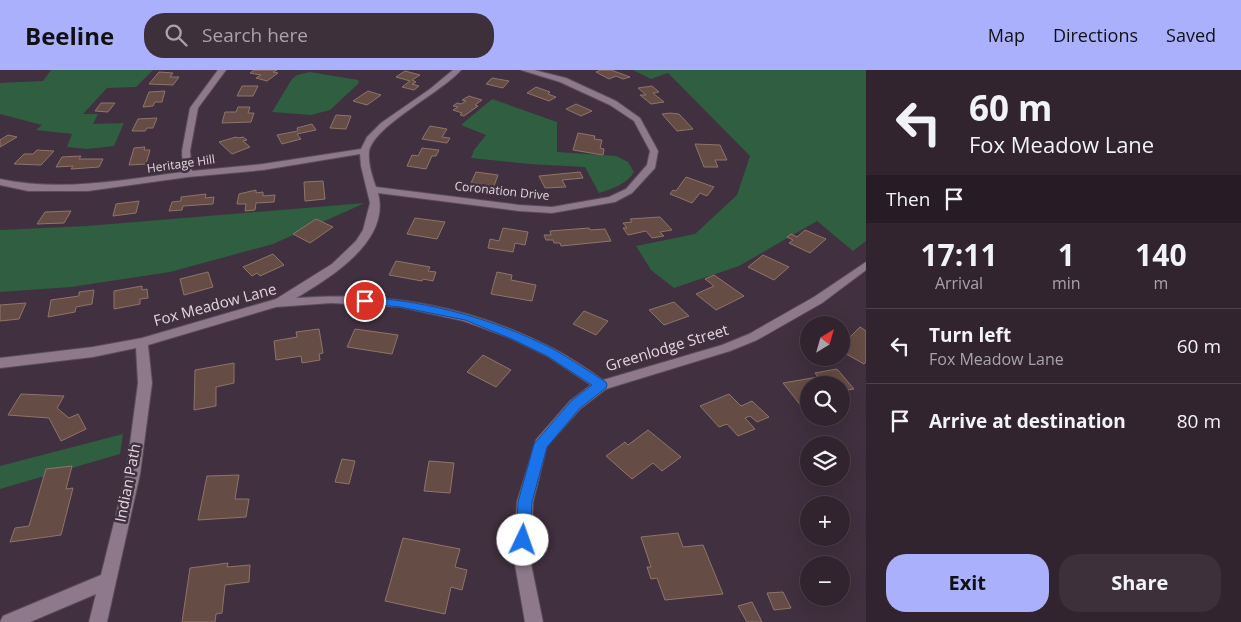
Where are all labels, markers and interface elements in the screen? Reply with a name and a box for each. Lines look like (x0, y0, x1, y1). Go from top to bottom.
search box (144, 13, 494, 58)
text: Beeline (25, 19, 114, 52)
icon: search (162, 21, 190, 49)
text: Search here (202, 22, 308, 48)
text: Map (988, 23, 1025, 47)
text: Directions (1053, 23, 1138, 47)
text: Saved (1166, 23, 1216, 47)
text: 60 m (969, 84, 1052, 131)
icon: left (886, 90, 951, 155)
text: Fox Meadow Lane (969, 129, 1154, 159)
street label: Heritage Hill (146, 150, 216, 177)
street label: Coronation Drive (454, 177, 551, 204)
icon: arrive (940, 185, 968, 213)
text: Then (886, 186, 930, 212)
text: 17:11 (920, 234, 998, 275)
text: 1 (1058, 234, 1075, 275)
text: 140 (1135, 234, 1187, 275)
text: Arrival (935, 272, 983, 294)
text: min (1052, 272, 1081, 294)
text: m (1153, 272, 1168, 294)
street label: Fox Meadow Lane (151, 278, 278, 330)
pin (344, 280, 386, 322)
icon: arrive (351, 287, 379, 315)
north arrow (800, 316, 850, 366)
map controls (800, 316, 850, 606)
street label: Greenlodge Street (603, 319, 731, 375)
text: Turn left (929, 322, 1011, 348)
icon: left (886, 332, 914, 360)
text: 60 m (1177, 333, 1221, 359)
text: Fox Meadow Lane (929, 348, 1064, 370)
button: search (800, 376, 850, 426)
icon: arrive (886, 407, 914, 435)
text: Arrive at destination (929, 408, 1126, 434)
text: 80 m (1177, 408, 1221, 434)
button: layers (800, 436, 850, 486)
street label: Indian Path (110, 442, 144, 524)
button: + (800, 496, 850, 546)
position arrow (496, 513, 548, 565)
button: Exit (886, 554, 1049, 612)
button: Share (1059, 554, 1221, 612)
button: − (800, 556, 850, 606)

